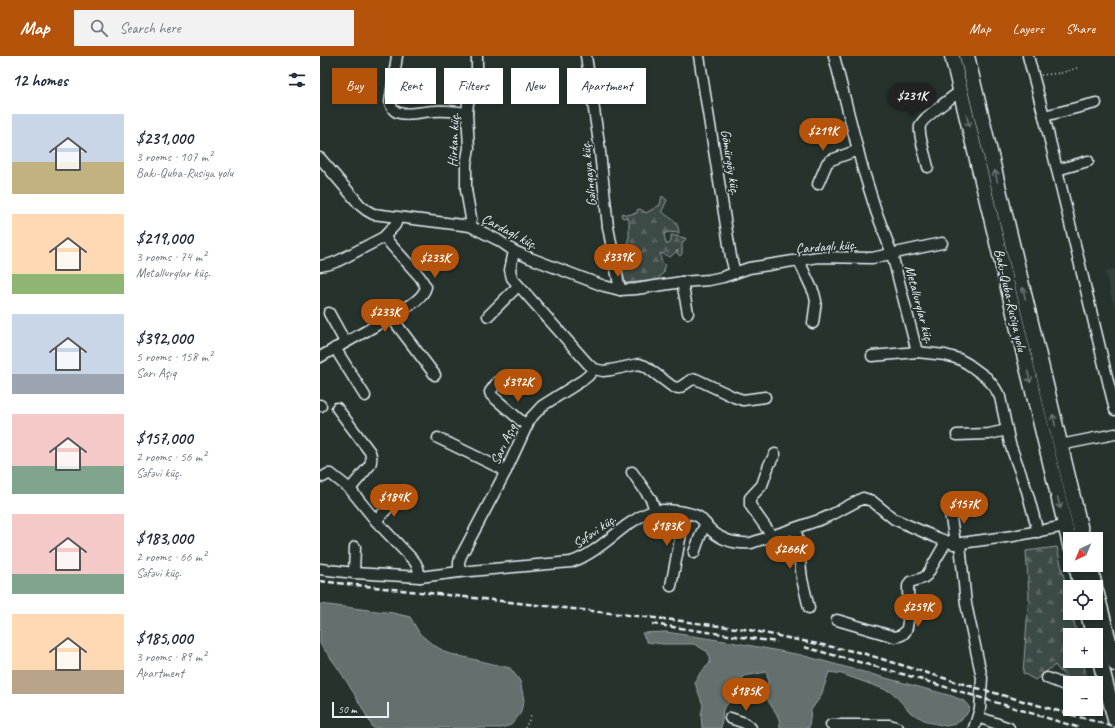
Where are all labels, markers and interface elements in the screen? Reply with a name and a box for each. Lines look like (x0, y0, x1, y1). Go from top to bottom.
search box (74, 10, 354, 46)
text: Map (20, 16, 50, 40)
icon: search (88, 17, 110, 39)
text: Search here (120, 19, 181, 38)
text: Map (969, 20, 991, 37)
text: Layers (1013, 20, 1044, 37)
text: Share (1066, 20, 1095, 37)
chip: Buy (332, 68, 377, 104)
chip: Rent (385, 68, 436, 104)
chip: Filters (444, 68, 503, 104)
chip: New (511, 68, 559, 104)
chip: Apartment (567, 68, 646, 104)
icon: filters (286, 69, 308, 91)
text: 12 homes (12, 70, 68, 91)
pin: $231K (884, 83, 940, 117)
text: $231K (897, 88, 927, 104)
street label: Hirkan küç. (444, 112, 463, 167)
one-way arrow (964, 114, 972, 127)
pin: $219K (795, 118, 851, 152)
text: $219K (808, 123, 838, 139)
text: $231,000 (136, 128, 193, 149)
street label: Gömürgöy küç. (717, 128, 744, 196)
icon: home (44, 130, 92, 178)
street label: Gəlinqaya küç. (577, 140, 600, 207)
text: 3 rooms · 107 m² (136, 149, 212, 165)
text: Bakı-Quba-Rusiya yolu (136, 165, 233, 181)
one-way arrow (991, 169, 999, 182)
street label: Çardaqlı küç. (479, 210, 541, 253)
text: $219,000 (136, 228, 193, 249)
icon: home (44, 230, 92, 278)
street label: Çardaqlı küç. (795, 236, 857, 257)
pin: $339K (590, 244, 646, 278)
pin: $233K (407, 245, 463, 279)
street label: Bakı-Quba-Rusiya yolu (990, 247, 1031, 354)
text: 3 rooms · 74 m² (136, 249, 206, 265)
text: $339K (603, 249, 633, 265)
text: $233K (420, 250, 450, 266)
street label: Metallurqlar küç. (901, 263, 938, 345)
text: Metallurqlar küç. (136, 265, 210, 281)
one-way arrow (1019, 287, 1027, 300)
pin: $233K (357, 299, 413, 333)
text: $233K (370, 304, 400, 320)
text: $392,000 (136, 328, 193, 349)
icon: home (44, 330, 92, 378)
text: 5 rooms · 158 m² (136, 349, 212, 365)
text: Sarı Aşıq (136, 365, 176, 381)
pin: $392K (490, 369, 546, 403)
one-way arrow (1026, 370, 1033, 383)
text: $392K (503, 374, 533, 390)
one-way arrow (1049, 413, 1057, 426)
street label: Sarı Aşıq (487, 420, 521, 468)
text: $157,000 (136, 428, 193, 449)
icon: home (44, 430, 92, 478)
text: 2 rooms · 56 m² (136, 449, 206, 465)
text: Səfəvi küç. (136, 465, 181, 481)
pin: $184K (366, 484, 422, 518)
text: $184K (379, 489, 409, 505)
pin: $157K (936, 491, 992, 525)
text: $157K (949, 496, 979, 512)
one-way arrow (1056, 496, 1064, 509)
street label: Səfəvi küç. (569, 510, 619, 552)
pin: $183K (639, 513, 695, 547)
text: $183K (652, 518, 682, 534)
text: $183,000 (136, 528, 193, 549)
icon: home (44, 530, 92, 578)
north arrow (1063, 532, 1103, 572)
map controls (1063, 532, 1103, 716)
pin: $266K (762, 536, 818, 570)
text: $266K (775, 541, 805, 557)
text: 2 rooms · 66 m² (136, 549, 206, 565)
text: Səfəvi küç. (136, 565, 181, 581)
button: locate (1063, 580, 1103, 620)
pin: $259K (890, 594, 946, 628)
text: $259K (903, 599, 933, 615)
text: $185,000 (136, 628, 193, 649)
button: + (1063, 628, 1103, 668)
icon: home (44, 630, 92, 678)
text: 3 rooms · 89 m² (136, 649, 206, 665)
text: Apartment (136, 665, 184, 681)
button: − (1063, 676, 1103, 716)
pin: $185K (718, 678, 774, 712)
text: $185K (731, 683, 761, 699)
scale bar (332, 700, 389, 719)
text: 50 m (338, 702, 357, 716)

